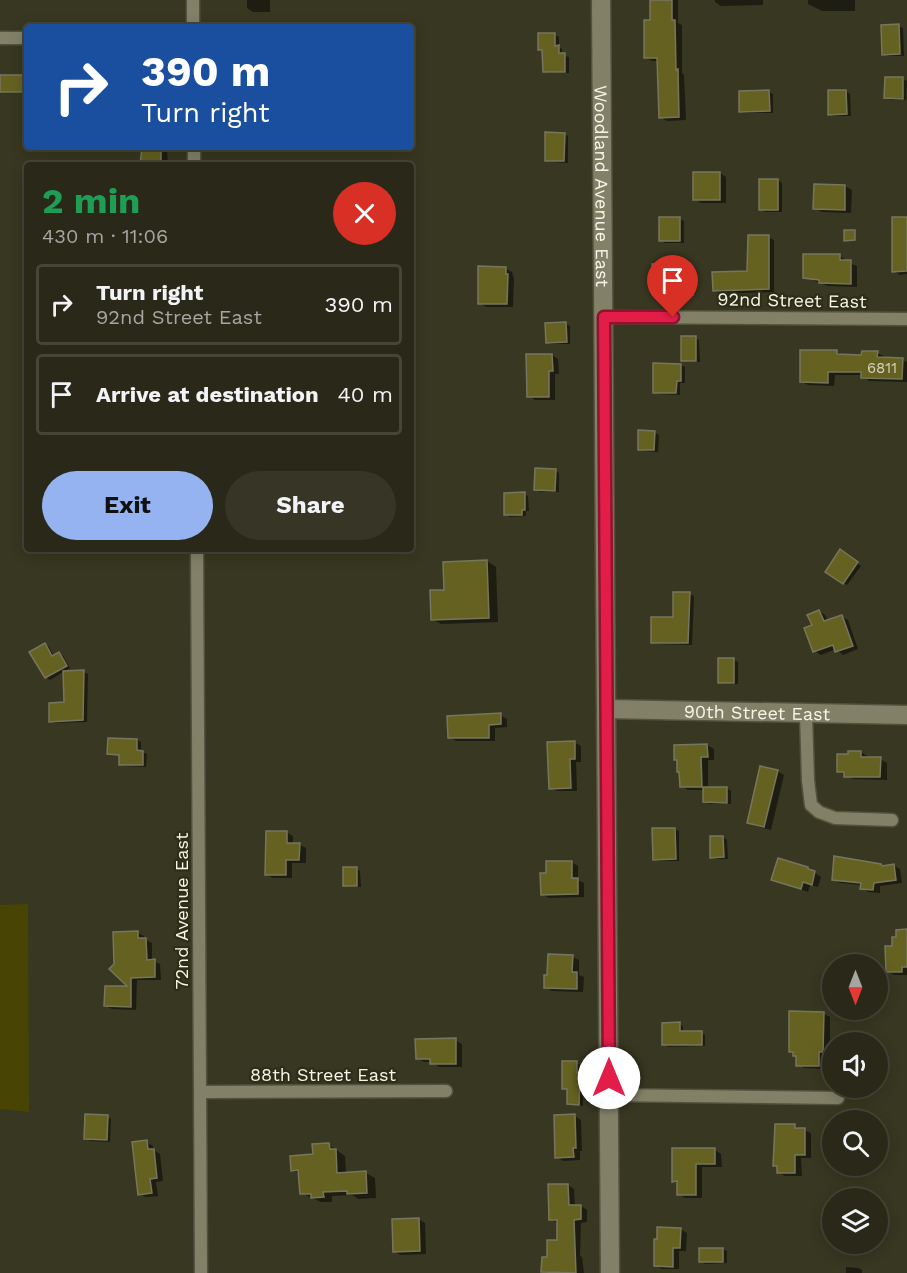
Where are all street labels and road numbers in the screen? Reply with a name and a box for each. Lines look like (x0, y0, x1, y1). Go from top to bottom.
street label: Woodland Avenue East (591, 85, 614, 287)
street label: 92nd Street East (717, 288, 867, 312)
street label: 90th Street East (684, 700, 831, 724)
street label: 72nd Avenue East (171, 832, 192, 989)
street label: 88th Street East (250, 1064, 396, 1085)

